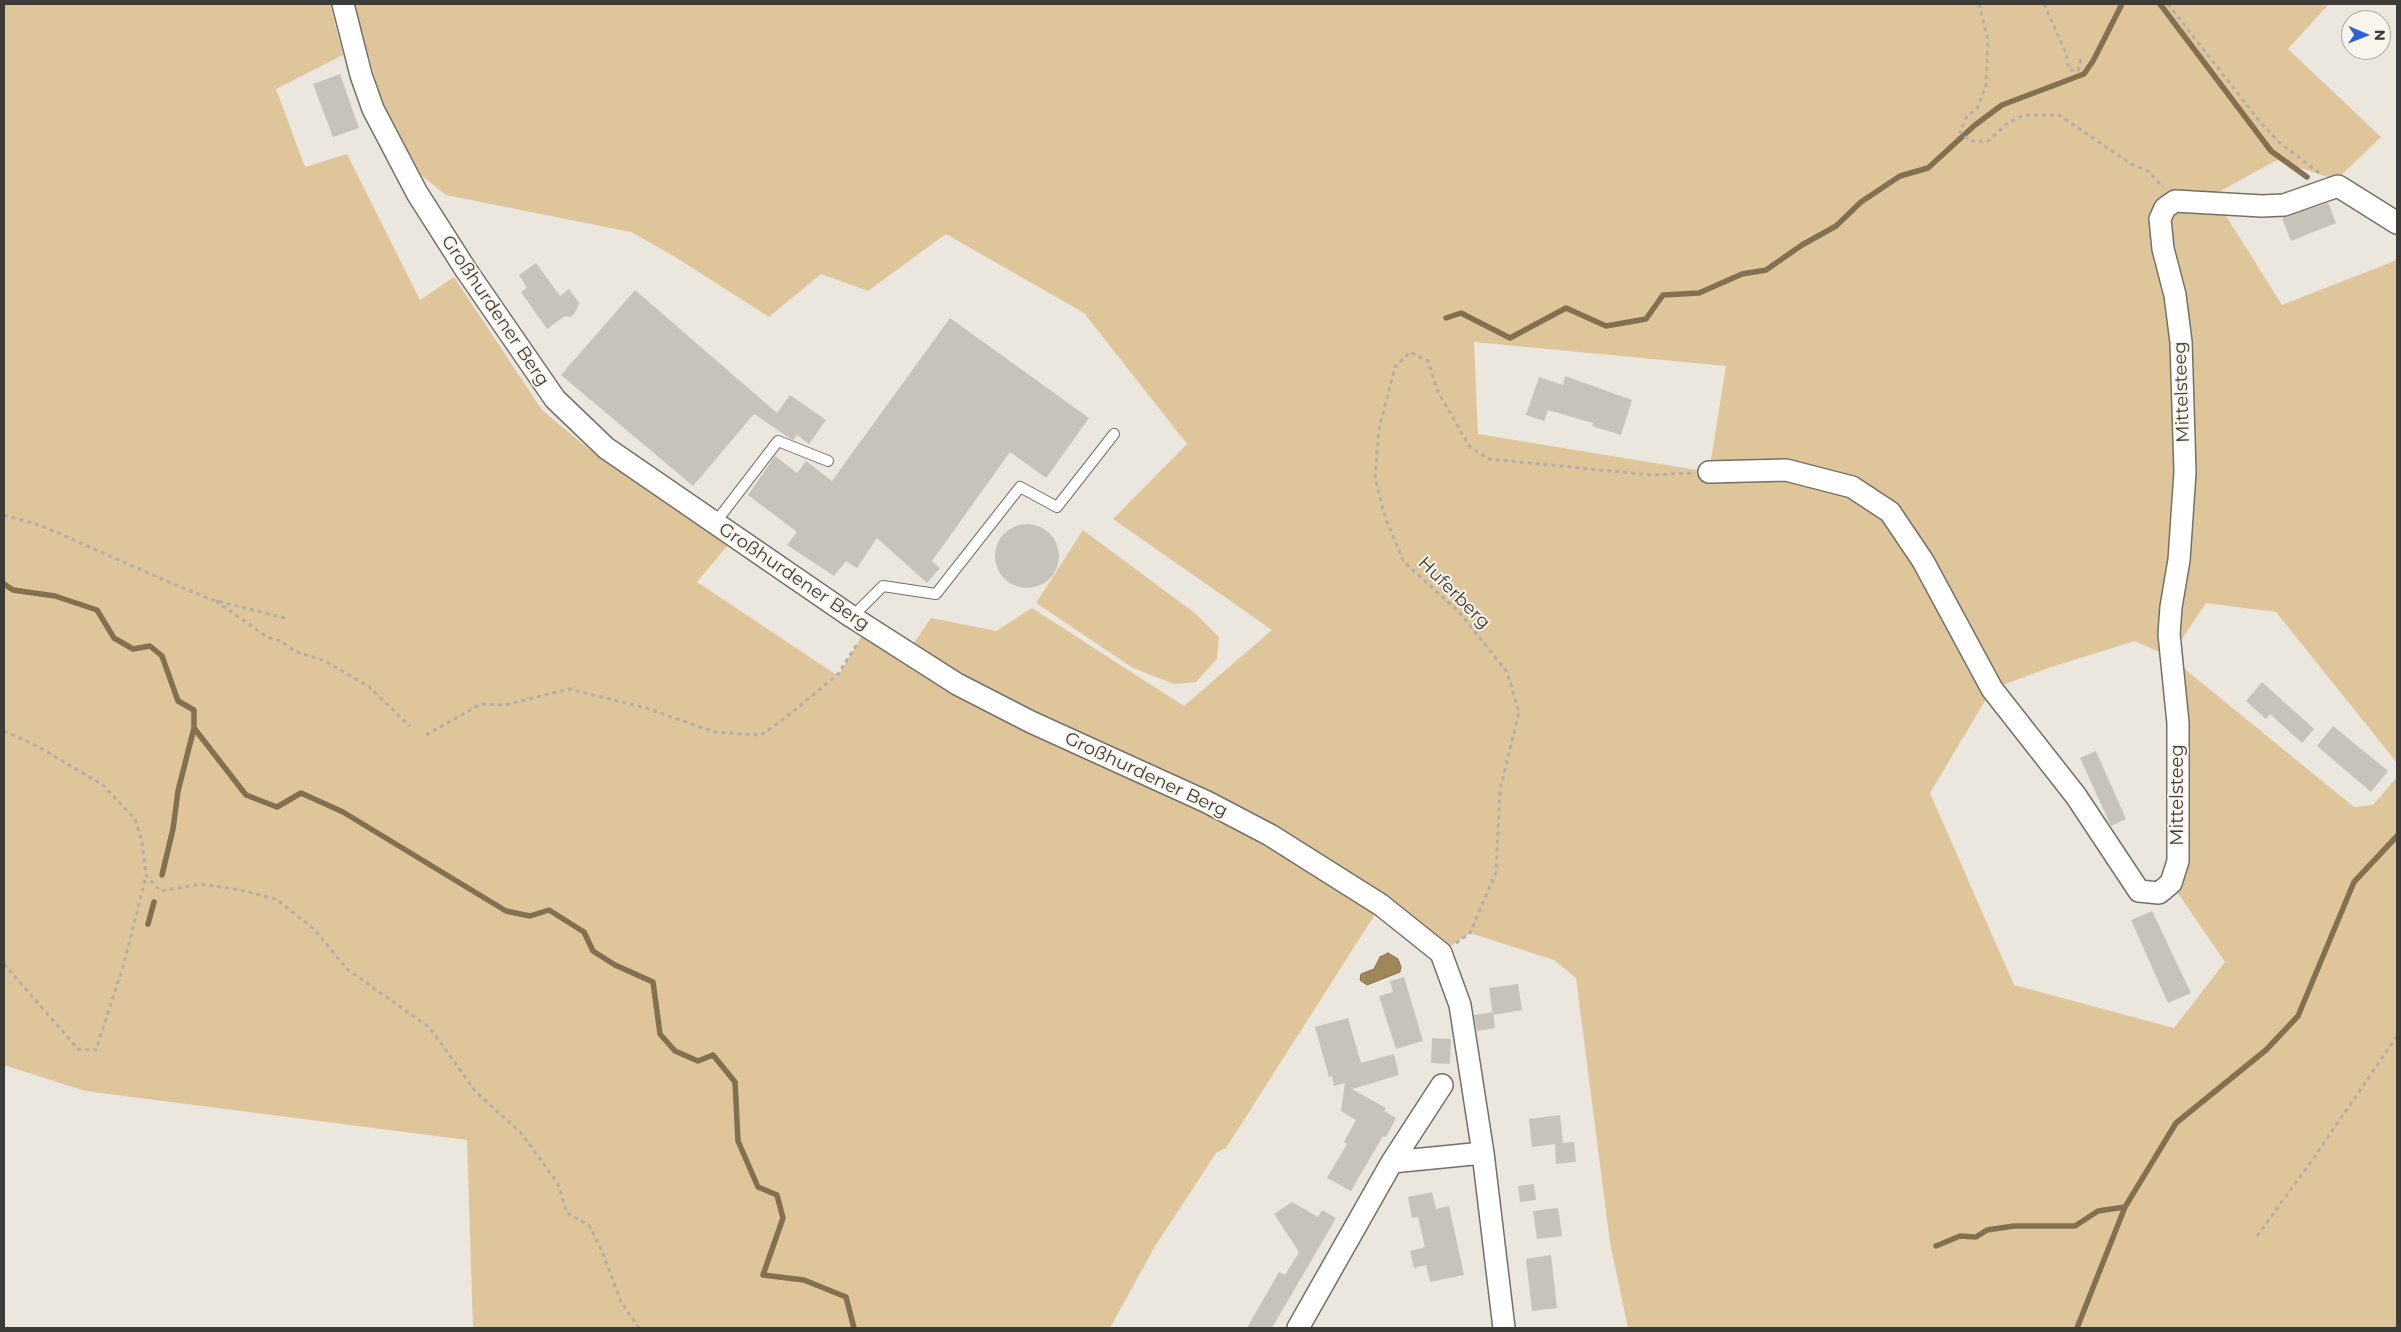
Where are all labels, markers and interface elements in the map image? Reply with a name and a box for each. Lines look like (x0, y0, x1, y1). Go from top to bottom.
north arrow (2341, 10, 2391, 60)
text: N (2371, 29, 2389, 41)
street label: Großhurdener Berg (436, 231, 554, 391)
street label: Mittelsteeg (2169, 341, 2195, 443)
street label: Großhurdener Berg (714, 518, 874, 636)
street label: Huferberg (1413, 552, 1495, 634)
street label: Großhurdener Berg (1061, 728, 1231, 822)
street label: Mittelsteeg (2167, 744, 2189, 846)

